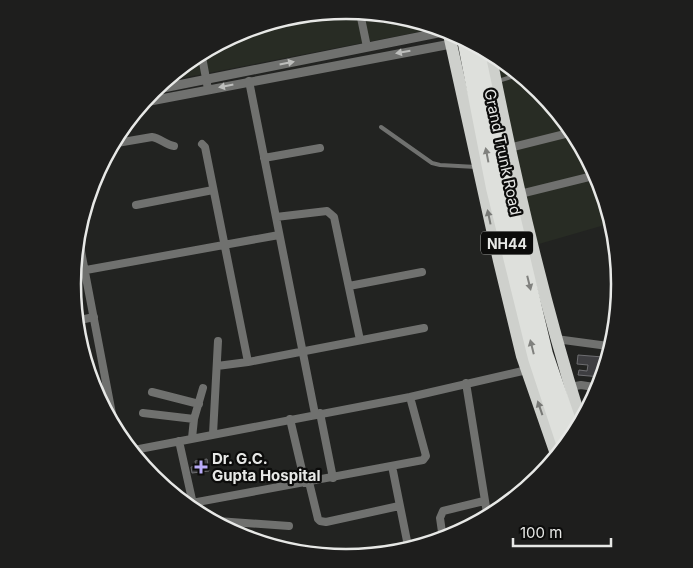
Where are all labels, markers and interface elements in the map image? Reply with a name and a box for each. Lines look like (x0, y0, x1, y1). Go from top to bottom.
one-way arrow (396, 48, 411, 56)
one-way arrow (279, 59, 295, 67)
one-way arrow (219, 82, 234, 90)
street label: Grand Trunk Road (480, 87, 526, 217)
one-way arrow (482, 147, 490, 163)
one-way arrow (485, 209, 493, 225)
road number: NH44 (481, 232, 533, 254)
one-way arrow (525, 276, 533, 291)
one-way arrow (528, 340, 536, 355)
one-way arrow (536, 400, 543, 415)
place label: Dr. G.C. Gupta Hospital (212, 449, 321, 485)
marker: Dr. G.C. Gupta Hospital (194, 460, 208, 474)
scale bar (513, 516, 610, 548)
text: 100 m (520, 523, 562, 542)

